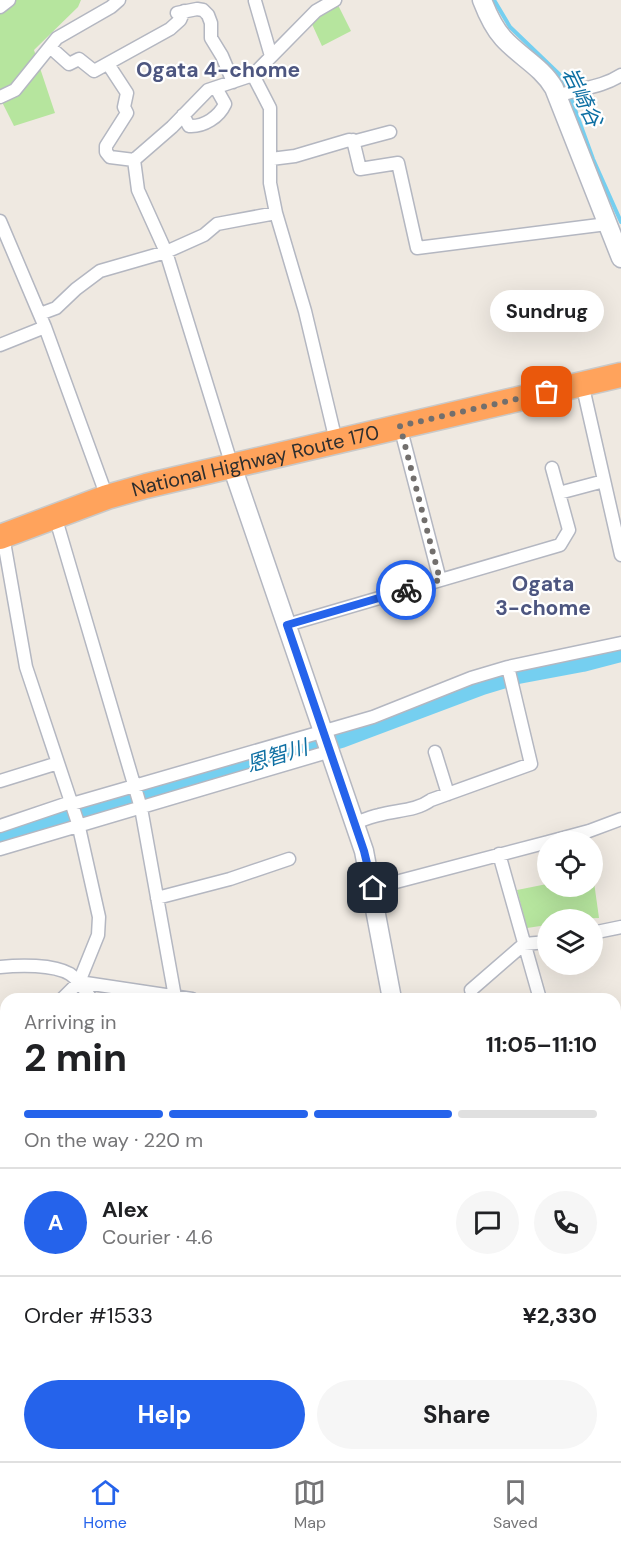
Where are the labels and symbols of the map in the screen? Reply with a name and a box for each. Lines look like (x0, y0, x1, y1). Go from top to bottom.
district label: Ogata 4-chome (136, 56, 300, 84)
water label: 岩崎谷 (556, 63, 609, 133)
callout: Sundrug (490, 290, 604, 332)
pin (521, 366, 572, 417)
street label: National Highway Route 170 (129, 419, 382, 502)
courier (376, 560, 436, 620)
district label: Ogata 3-chome (495, 570, 591, 622)
water label: 恩智川 (243, 733, 313, 779)
pin (347, 862, 398, 913)

